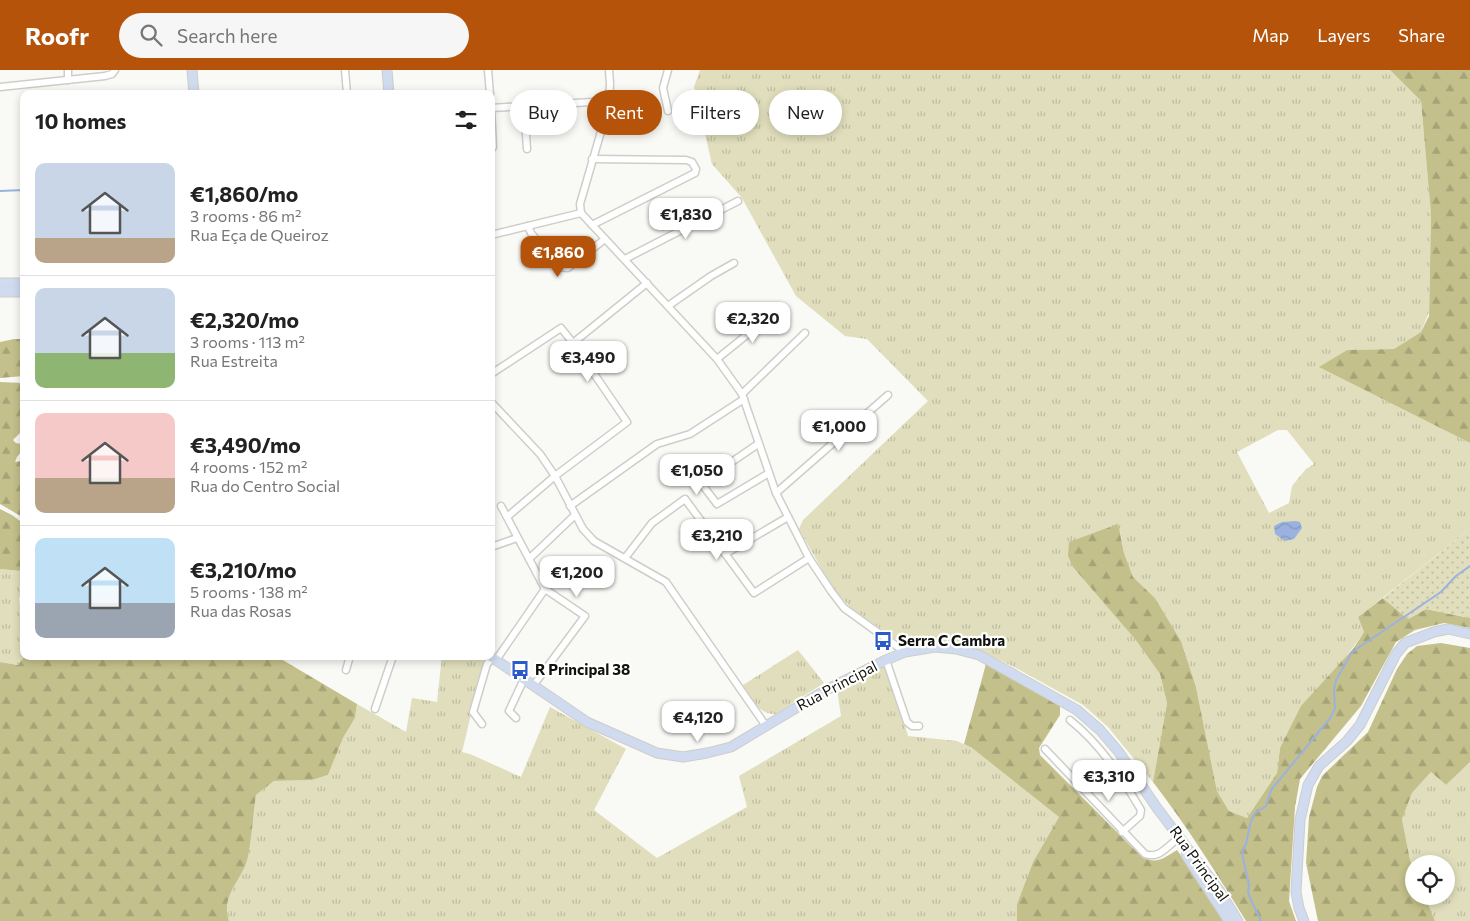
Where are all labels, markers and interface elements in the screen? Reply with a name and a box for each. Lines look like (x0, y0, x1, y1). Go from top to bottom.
search box (119, 13, 469, 58)
text: Roofr (25, 21, 89, 50)
icon: search (137, 21, 165, 49)
text: Search here (177, 24, 278, 47)
text: Map (1252, 24, 1289, 46)
text: Layers (1317, 24, 1370, 46)
text: Share (1398, 24, 1445, 46)
chip: Buy (510, 90, 577, 135)
chip: Rent (587, 90, 662, 135)
chip: Filters (672, 90, 759, 135)
chip: New (769, 90, 842, 135)
icon: filters (452, 106, 480, 134)
text: 10 homes (35, 108, 126, 133)
text: €1,860/mo (190, 181, 298, 206)
icon: home (75, 183, 135, 243)
pin: €1,830 (645, 198, 727, 240)
text: €1,830 (660, 204, 712, 223)
text: 3 rooms · 86 m² (190, 206, 301, 225)
text: Rua Eça de Queiroz (190, 225, 329, 244)
pin: €1,860 (517, 236, 599, 278)
text: €1,860 (532, 242, 584, 261)
pin: €2,320 (712, 302, 794, 344)
text: €2,320/mo (190, 307, 299, 332)
icon: home (75, 308, 135, 368)
text: €2,320 (726, 308, 780, 327)
text: 3 rooms · 113 m² (190, 332, 305, 351)
pin: €3,490 (547, 340, 629, 383)
text: €3,490 (561, 347, 615, 366)
text: Rua Estreita (190, 351, 278, 370)
pin: €1,000 (798, 410, 880, 452)
text: €1,000 (812, 416, 866, 435)
text: €3,490/mo (190, 432, 301, 457)
icon: home (75, 433, 135, 493)
pin: €1,050 (656, 454, 738, 496)
text: 4 rooms · 152 m² (190, 457, 307, 476)
text: €1,050 (671, 460, 723, 479)
text: Rua do Centro Social (190, 476, 340, 495)
pin: €3,210 (676, 518, 758, 561)
text: €3,210 (691, 525, 743, 544)
pin: €1,200 (536, 556, 618, 598)
text: €3,210/mo (190, 557, 297, 582)
icon: home (75, 558, 135, 618)
text: €1,200 (551, 562, 603, 581)
text: 5 rooms · 138 m² (190, 582, 308, 601)
text: Rua das Rosas (190, 601, 291, 620)
bus stop icon: Serra C Cambra (872, 630, 894, 652)
place label: Serra C Cambra (898, 631, 1005, 649)
street label: Rua Principal (793, 656, 880, 714)
bus stop icon: R Principal 38 (509, 659, 531, 681)
place label: R Principal 38 (535, 660, 630, 678)
pin: €4,120 (657, 700, 739, 743)
text: €4,120 (673, 707, 723, 726)
pin: €3,310 (1068, 760, 1150, 802)
text: €3,310 (1083, 766, 1135, 785)
street label: Rua Principal (1166, 822, 1233, 905)
map controls (1405, 855, 1455, 905)
button: locate (1405, 855, 1455, 905)

